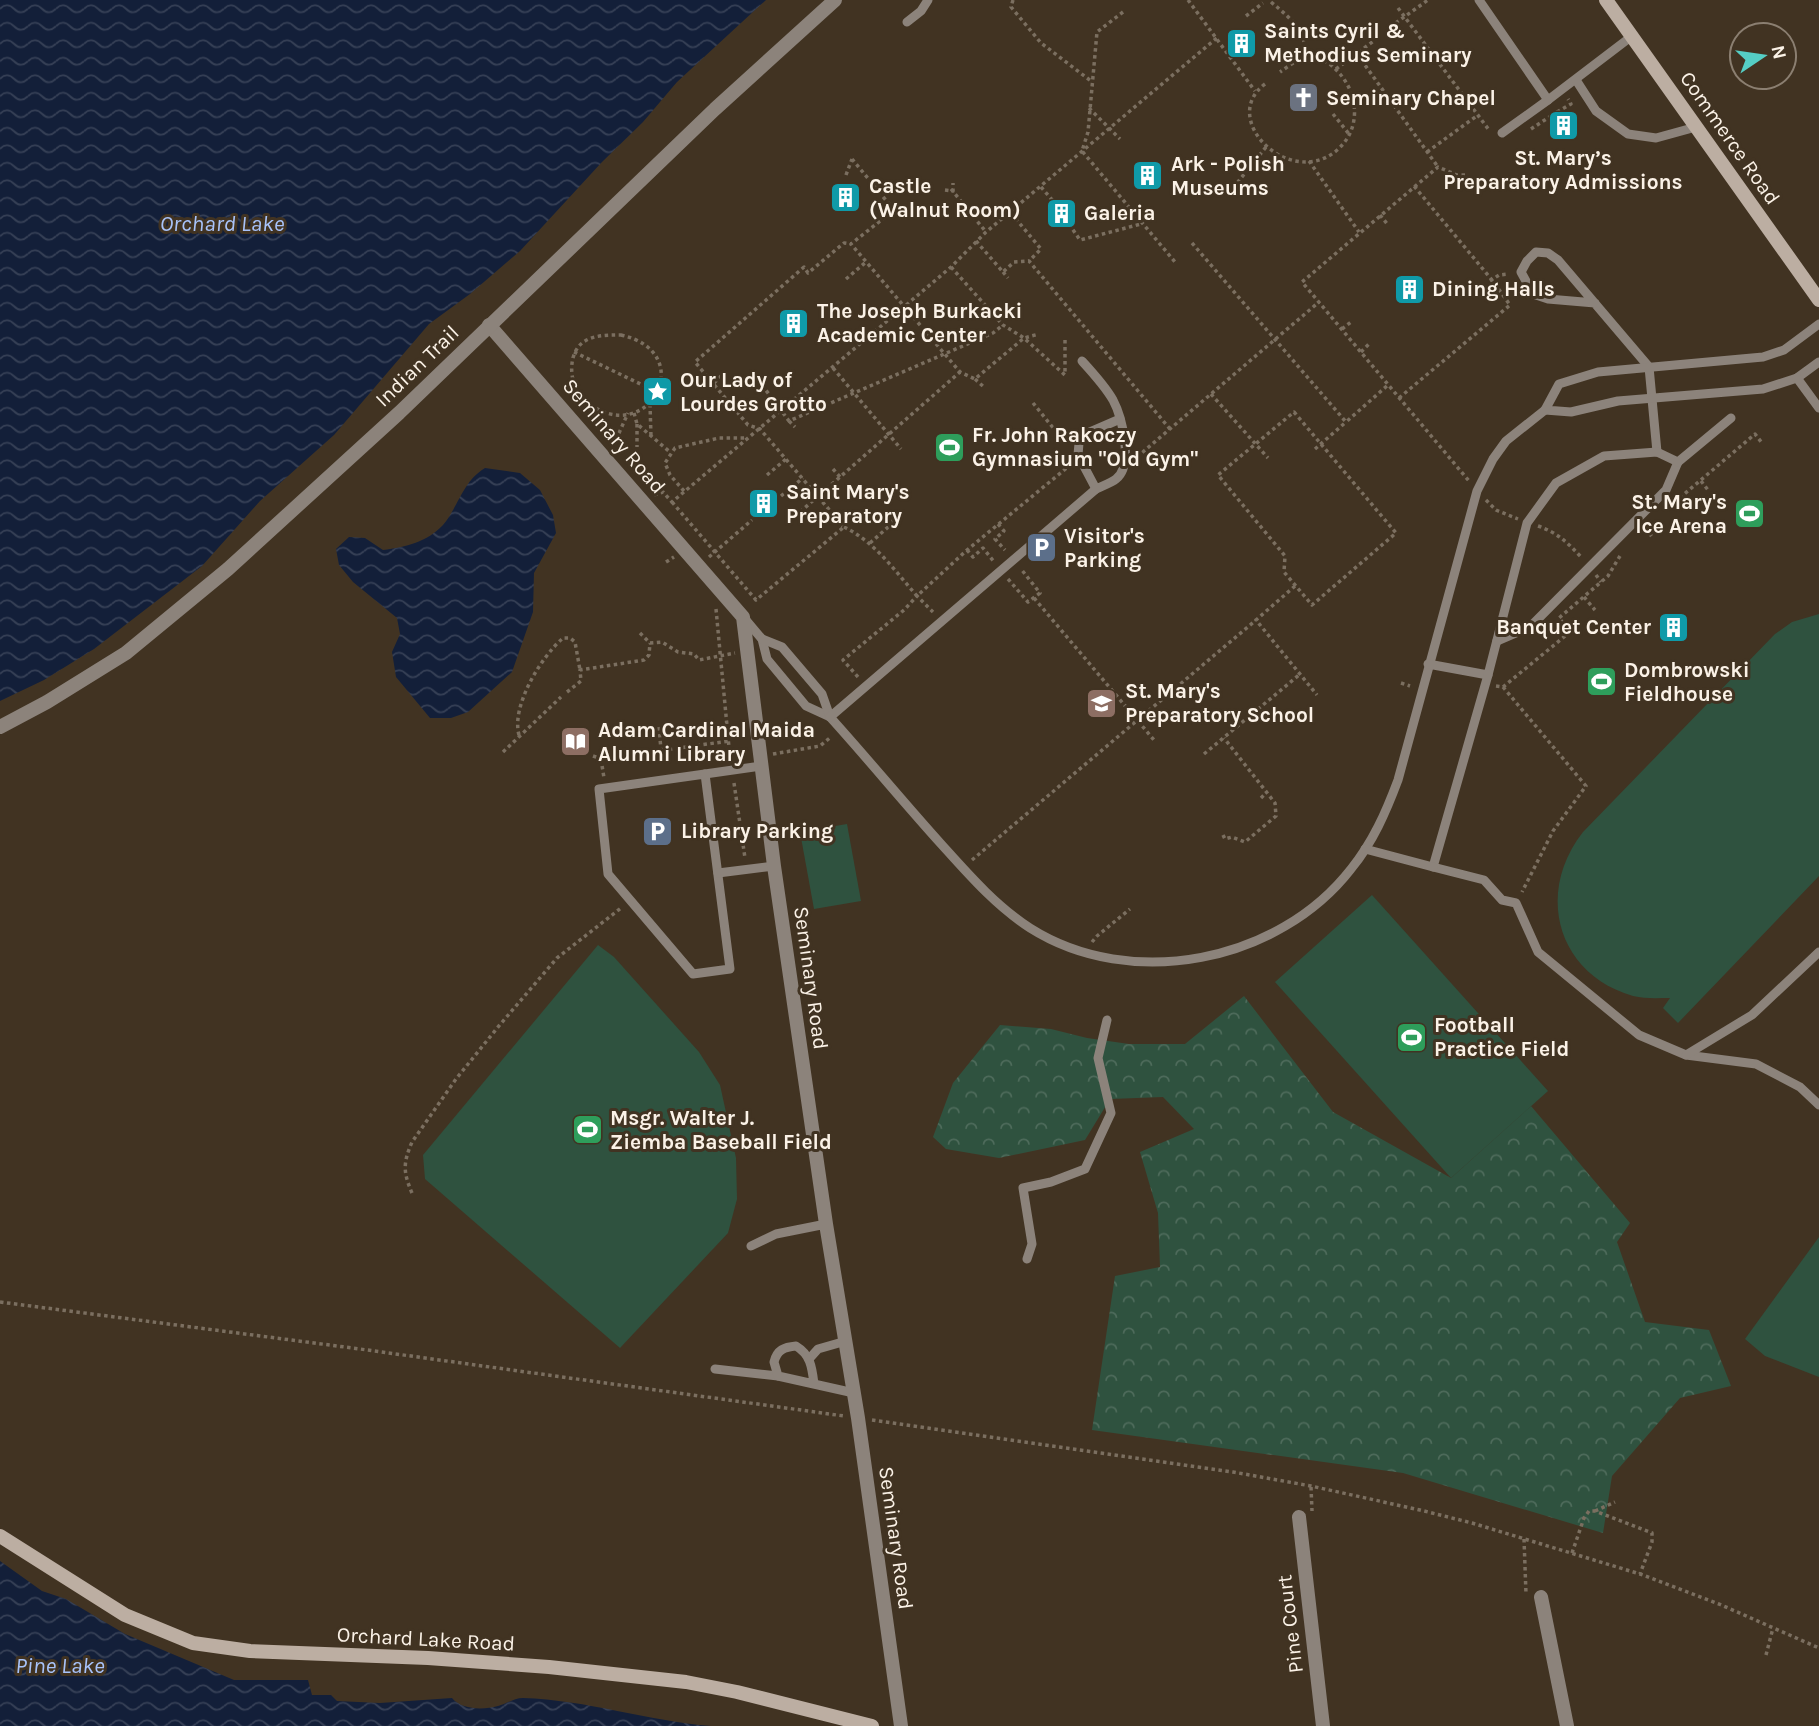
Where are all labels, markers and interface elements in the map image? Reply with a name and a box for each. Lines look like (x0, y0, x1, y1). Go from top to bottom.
place label: Saints Cyril & Methodius Seminary (1264, 19, 1472, 67)
north arrow (1728, 21, 1798, 91)
building icon: Saints Cyril & Methodius Seminary (1224, 26, 1258, 60)
text: N (1766, 43, 1791, 62)
street label: Commerce Road (1675, 67, 1785, 209)
church icon: Seminary Chapel (1286, 81, 1320, 115)
place label: Seminary Chapel (1326, 86, 1496, 110)
building icon: St. Mary’s Preparatory Admissions (1546, 109, 1580, 143)
place label: St. Mary’s Preparatory Admissions (1443, 146, 1683, 194)
place label: Ark - Polish Museums (1171, 152, 1285, 200)
building icon: Ark - Polish Museums (1131, 159, 1165, 193)
place label: Castle (Walnut Room) (869, 174, 1021, 222)
building icon: Castle (Walnut Room) (829, 181, 863, 215)
building icon: Galeria (1044, 196, 1078, 230)
place label: Galeria (1084, 201, 1155, 225)
water label: Orchard Lake (160, 210, 285, 237)
building icon: Dining Halls (1392, 272, 1426, 306)
place label: Dining Halls (1432, 277, 1555, 301)
place label: The Joseph Burkacki Academic Center (817, 299, 1022, 347)
building icon: The Joseph Burkacki Academic Center (777, 306, 811, 340)
street label: Indian Trail (370, 320, 464, 412)
place label: Our Lady of Lourdes Grotto (680, 368, 827, 416)
street label: Seminary Road (558, 374, 670, 498)
place icon: Our Lady of Lourdes Grotto (640, 375, 674, 409)
place label: Fr. John Rakoczy Gymnasium "Old Gym" (972, 423, 1198, 471)
sports icon: Fr. John Rakoczy Gymnasium "Old Gym" (932, 430, 966, 464)
place label: Saint Mary's Preparatory (786, 480, 910, 528)
building icon: Saint Mary's Preparatory (746, 487, 780, 521)
place label: St. Mary's Ice Arena (1631, 490, 1727, 538)
sports icon: St. Mary's Ice Arena (1733, 497, 1767, 531)
place label: Visitor's Parking (1064, 524, 1145, 572)
parking icon: Visitor's Parking (1024, 531, 1058, 565)
building icon: Banquet Center (1657, 610, 1691, 644)
place label: Banquet Center (1496, 615, 1652, 640)
place label: Dombrowski Fieldhouse (1624, 658, 1750, 706)
sports icon: Dombrowski Fieldhouse (1584, 665, 1618, 699)
place label: St. Mary's Preparatory School (1125, 679, 1314, 727)
school or university icon: St. Mary's Preparatory School (1085, 686, 1119, 720)
place label: Adam Cardinal Maida Alumni Library (598, 718, 815, 766)
library icon: Adam Cardinal Maida Alumni Library (558, 725, 592, 759)
parking icon: Library Parking (641, 814, 675, 848)
place label: Library Parking (681, 819, 833, 843)
street label: Seminary Road (789, 905, 833, 1051)
place label: Football Practice Field (1434, 1013, 1569, 1061)
sports icon: Football Practice Field (1394, 1020, 1428, 1054)
place label: Msgr. Walter J. Ziemba Baseball Field (610, 1106, 832, 1154)
sports icon: Msgr. Walter J. Ziemba Baseball Field (570, 1113, 604, 1147)
street label: Seminary Road (874, 1465, 918, 1611)
street label: Pine Court (1272, 1573, 1308, 1675)
street label: Orchard Lake Road (336, 1622, 516, 1656)
water label: Pine Lake (15, 1652, 105, 1679)

